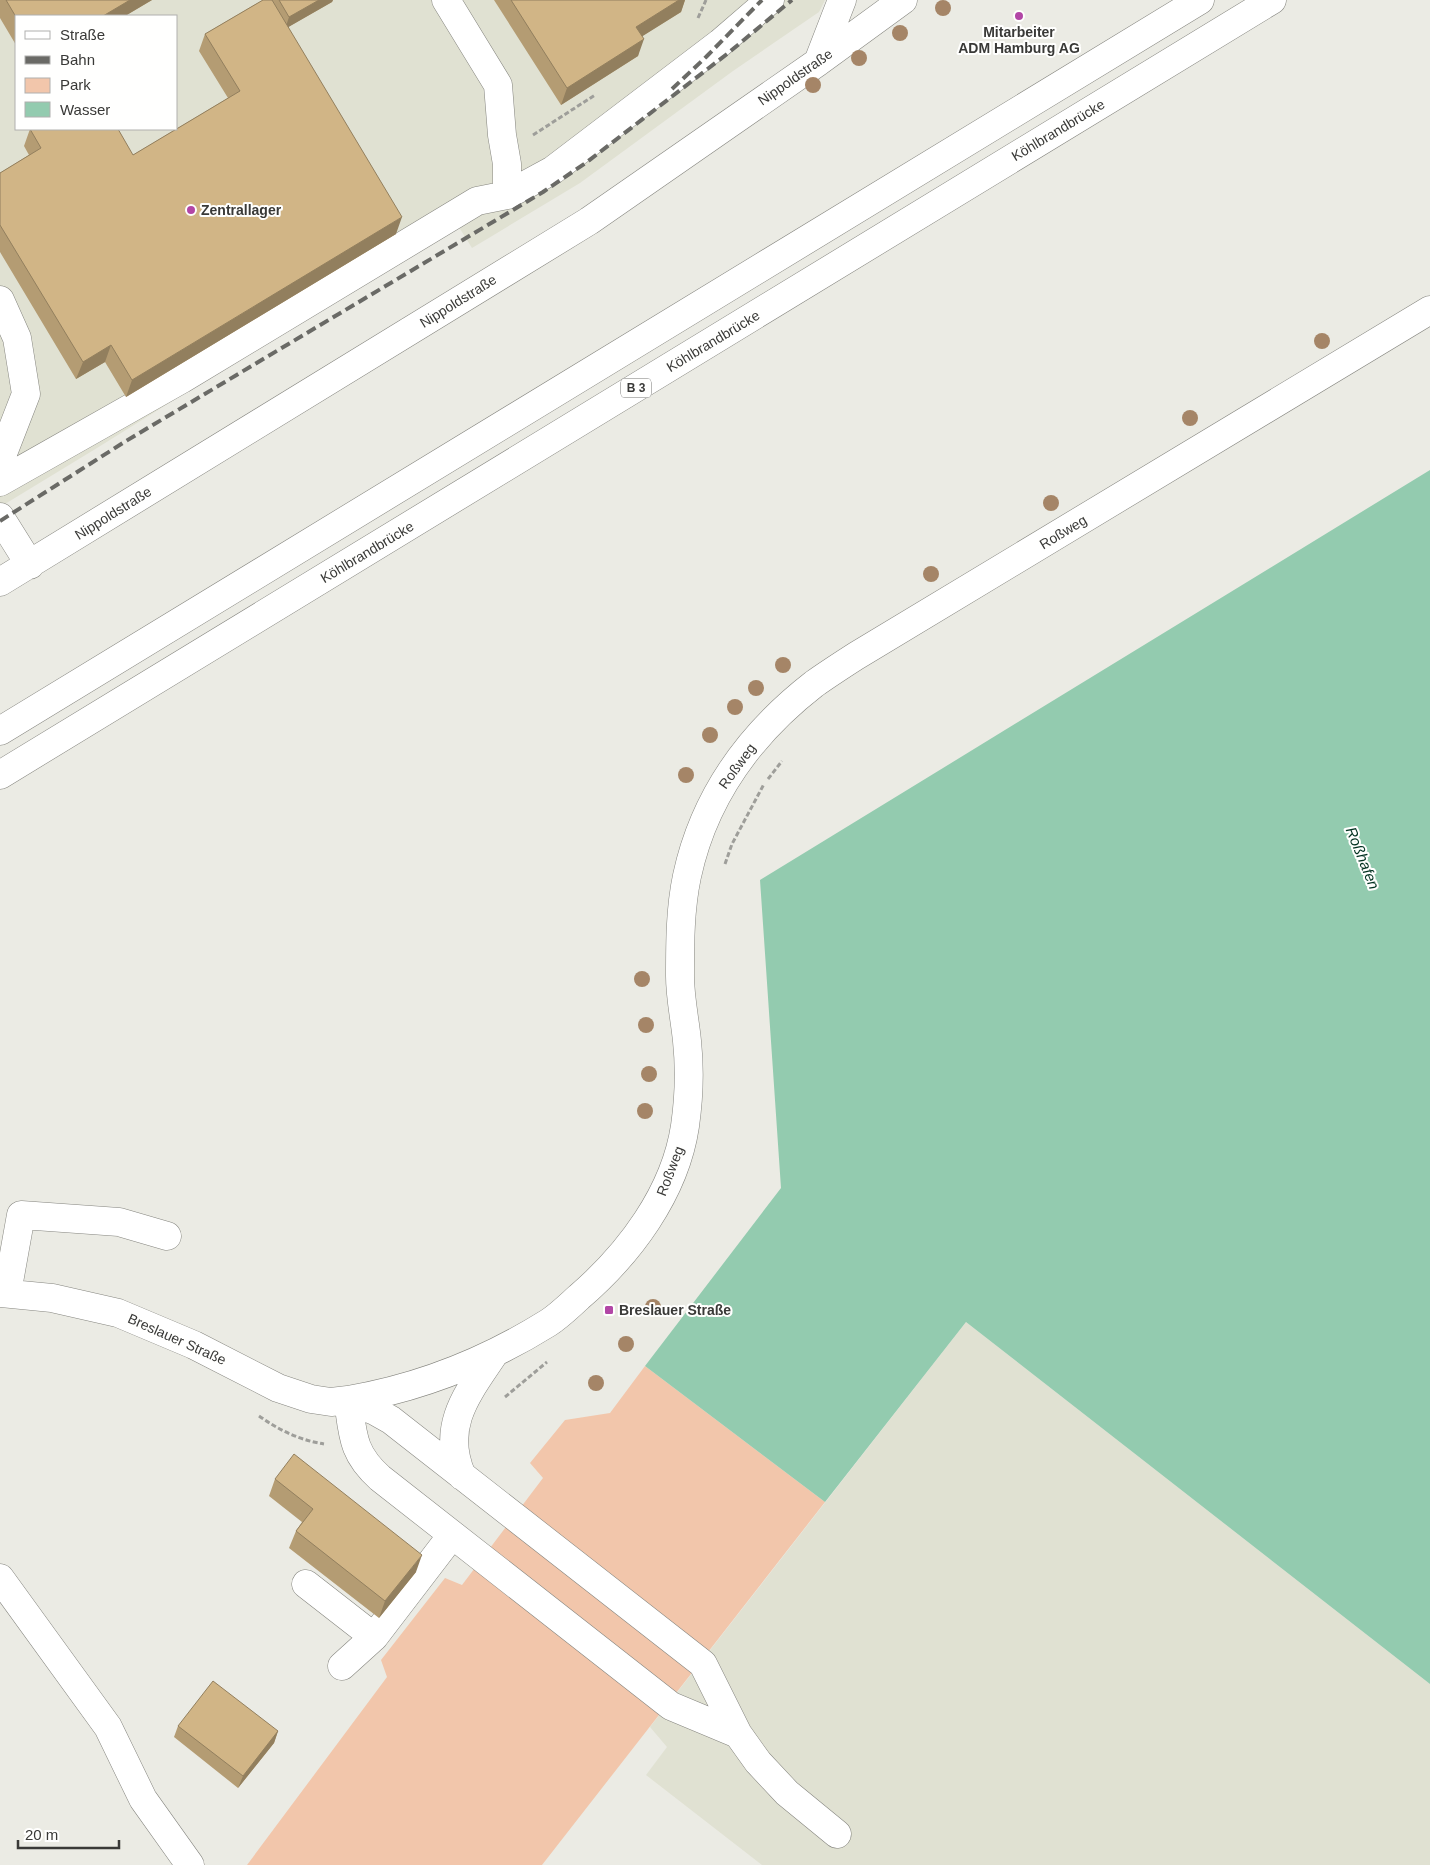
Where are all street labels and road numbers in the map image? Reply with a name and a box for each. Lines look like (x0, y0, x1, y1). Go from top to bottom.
street label: Nippoldstraße (755, 45, 835, 109)
street label: Köhlbrandbrücke (1009, 96, 1108, 164)
street label: Nippoldstraße (417, 271, 499, 331)
street label: Köhlbrandbrücke (664, 307, 763, 375)
road number: B 3 (621, 378, 651, 398)
street label: Nippoldstraße (72, 483, 154, 543)
street label: Roßweg (1037, 512, 1089, 552)
street label: Köhlbrandbrücke (318, 518, 417, 586)
street label: Roßweg (715, 740, 759, 792)
street label: Roßweg (653, 1144, 687, 1198)
street label: Breslauer Straße (125, 1310, 229, 1368)

